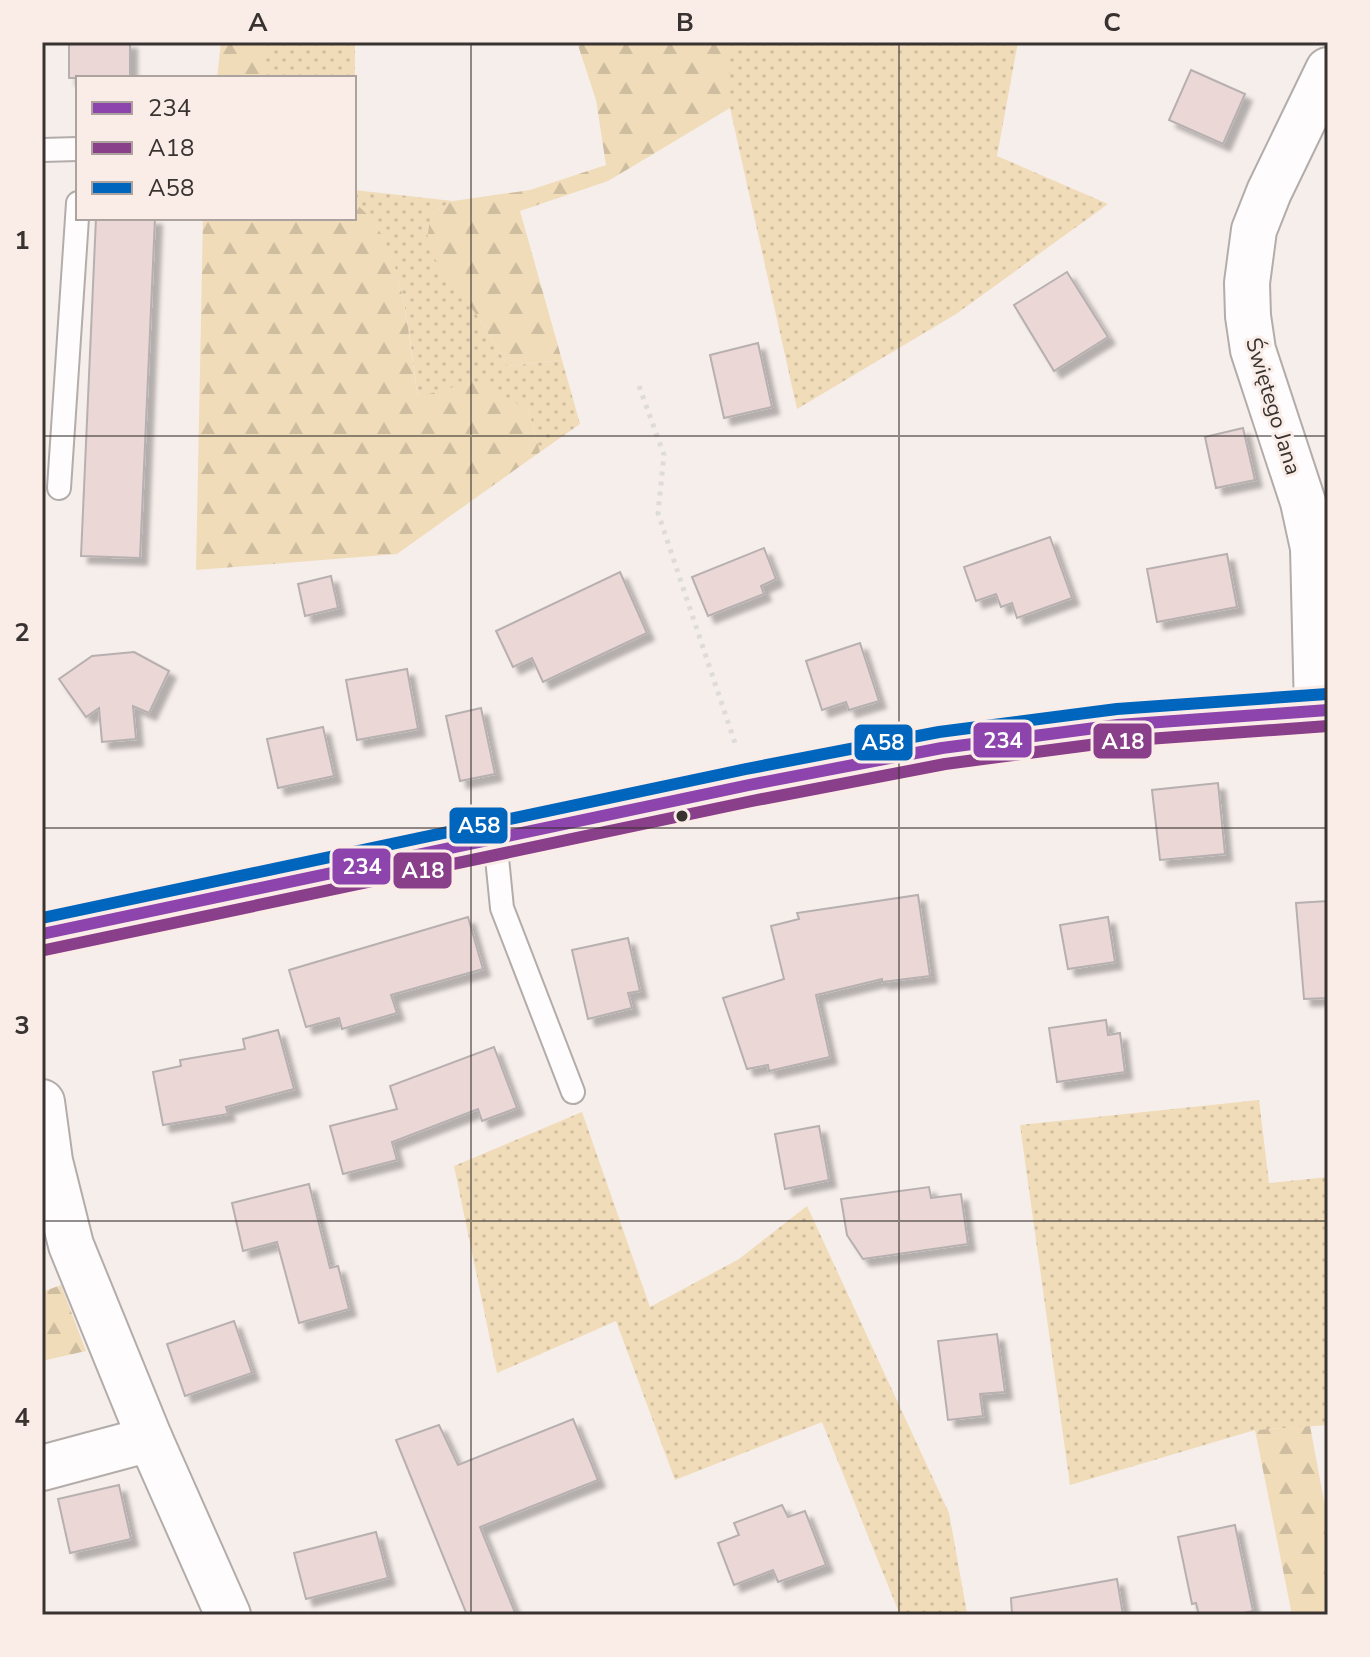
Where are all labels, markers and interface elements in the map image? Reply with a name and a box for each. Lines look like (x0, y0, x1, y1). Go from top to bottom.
text: A (248, 5, 268, 40)
text: B (676, 5, 694, 40)
text: C (1103, 5, 1121, 40)
legend (76, 76, 356, 220)
text: 234 (148, 92, 191, 124)
text: A18 (148, 132, 194, 164)
text: A58 (148, 172, 194, 204)
text: 1 (14, 223, 30, 258)
street label: Świętego Jana (1238, 334, 1308, 478)
text: 2 (14, 615, 30, 650)
line badge: 234 (972, 721, 1033, 759)
line badge: A18 (1092, 722, 1153, 760)
line badge: A58 (853, 723, 914, 762)
text: 234 (983, 726, 1023, 756)
text: A18 (1102, 727, 1144, 757)
text: A58 (862, 728, 904, 758)
line badge: A58 (448, 806, 509, 845)
unlabelled marker (674, 808, 690, 824)
text: A58 (458, 811, 500, 841)
line badge: 234 (331, 847, 392, 886)
line badge: A18 (392, 851, 453, 890)
text: 234 (342, 852, 382, 882)
text: A18 (402, 856, 444, 886)
text: 3 (14, 1008, 30, 1043)
text: 4 (14, 1400, 30, 1435)

